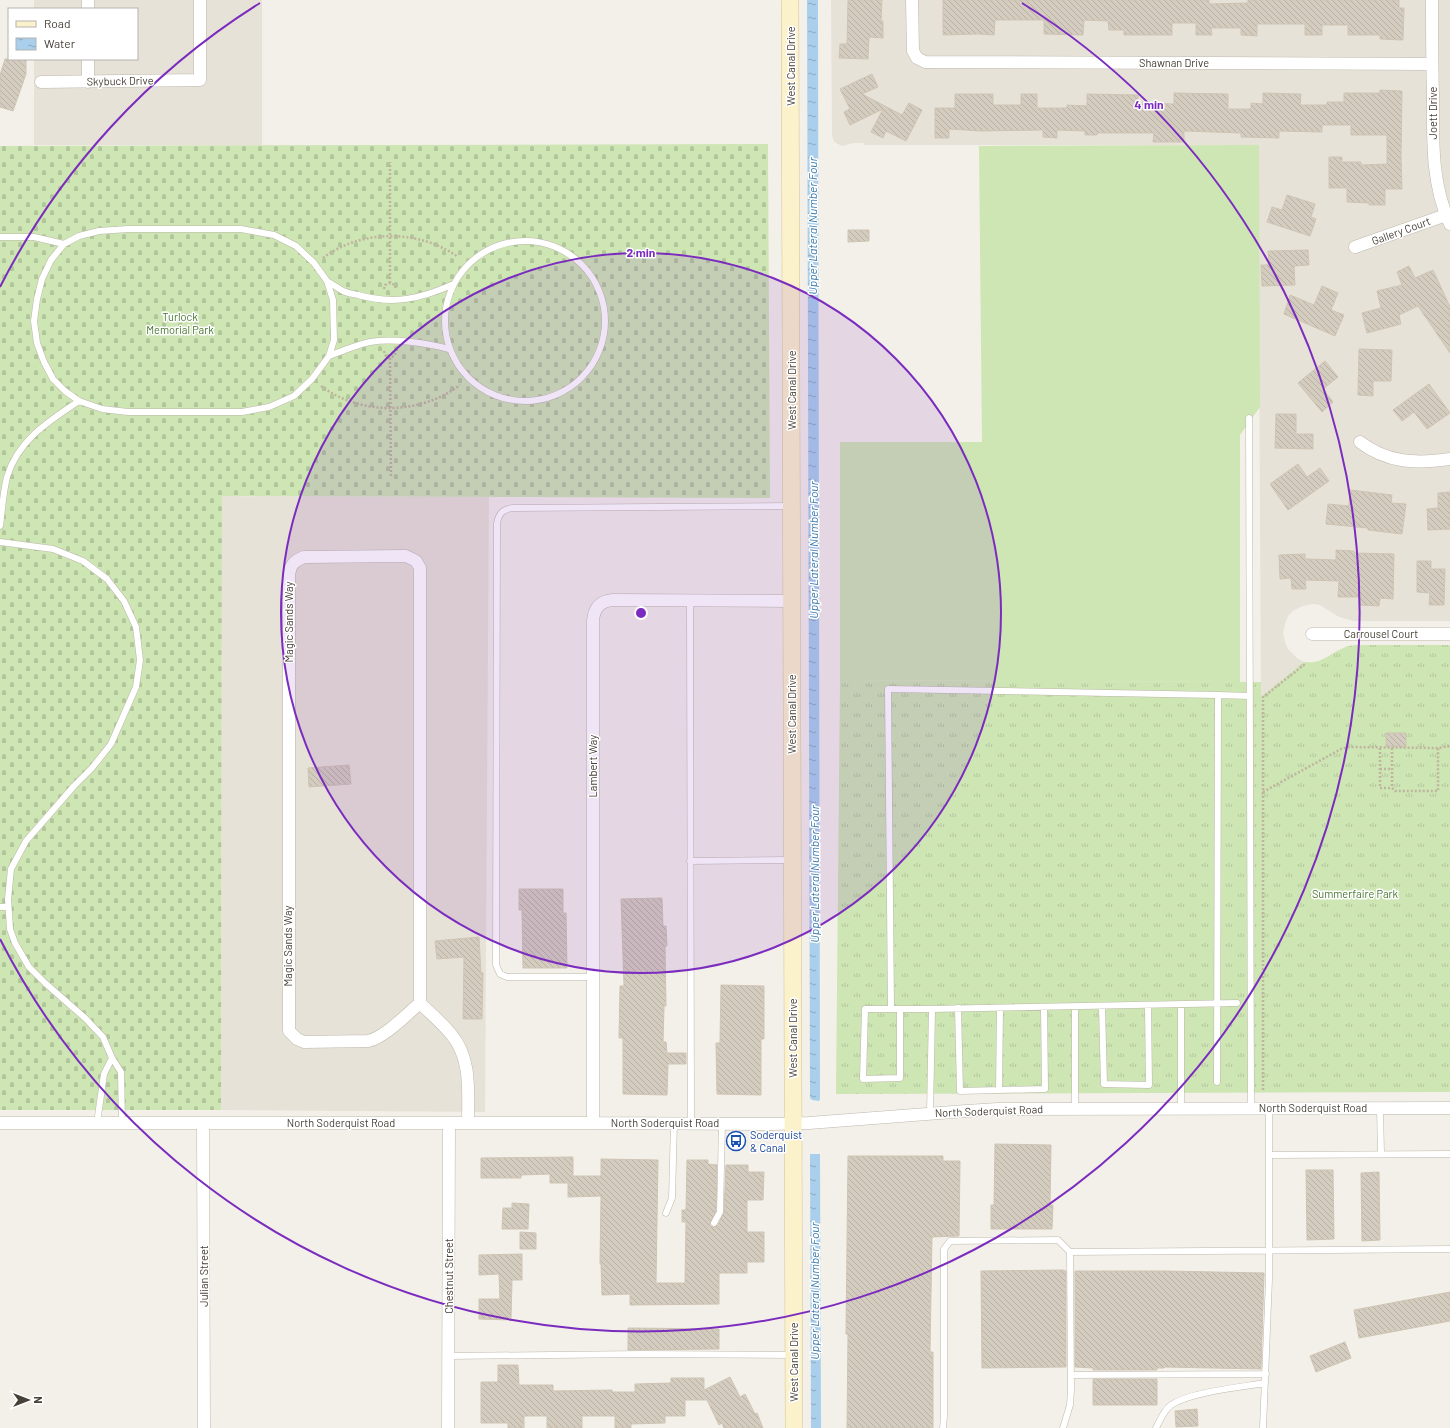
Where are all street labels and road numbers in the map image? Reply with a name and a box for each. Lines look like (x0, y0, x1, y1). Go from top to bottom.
street label: West Canal Drive (784, 26, 797, 106)
street label: Shawnan Drive (1139, 56, 1209, 69)
street label: Skybuck Drive (86, 73, 154, 88)
street label: Joett Drive (1426, 86, 1439, 139)
street label: Gallery Court (1370, 214, 1432, 247)
street label: West Canal Drive (785, 350, 798, 430)
street label: Magic Sands Way (282, 581, 295, 663)
street label: Carrousel Court (1344, 627, 1418, 640)
street label: West Canal Drive (785, 674, 798, 754)
street label: Lambert Way (586, 735, 599, 797)
street label: Magic Sands Way (281, 905, 294, 987)
street label: West Canal Drive (786, 998, 799, 1078)
street label: North Soderquist Road (1259, 1101, 1367, 1114)
street label: North Soderquist Road (935, 1102, 1043, 1119)
street label: North Soderquist Road (287, 1116, 395, 1129)
street label: North Soderquist Road (611, 1116, 719, 1129)
street label: Chestnut Street (442, 1238, 455, 1314)
street label: Julian Street (197, 1245, 210, 1307)
street label: West Canal Drive (787, 1322, 800, 1402)

